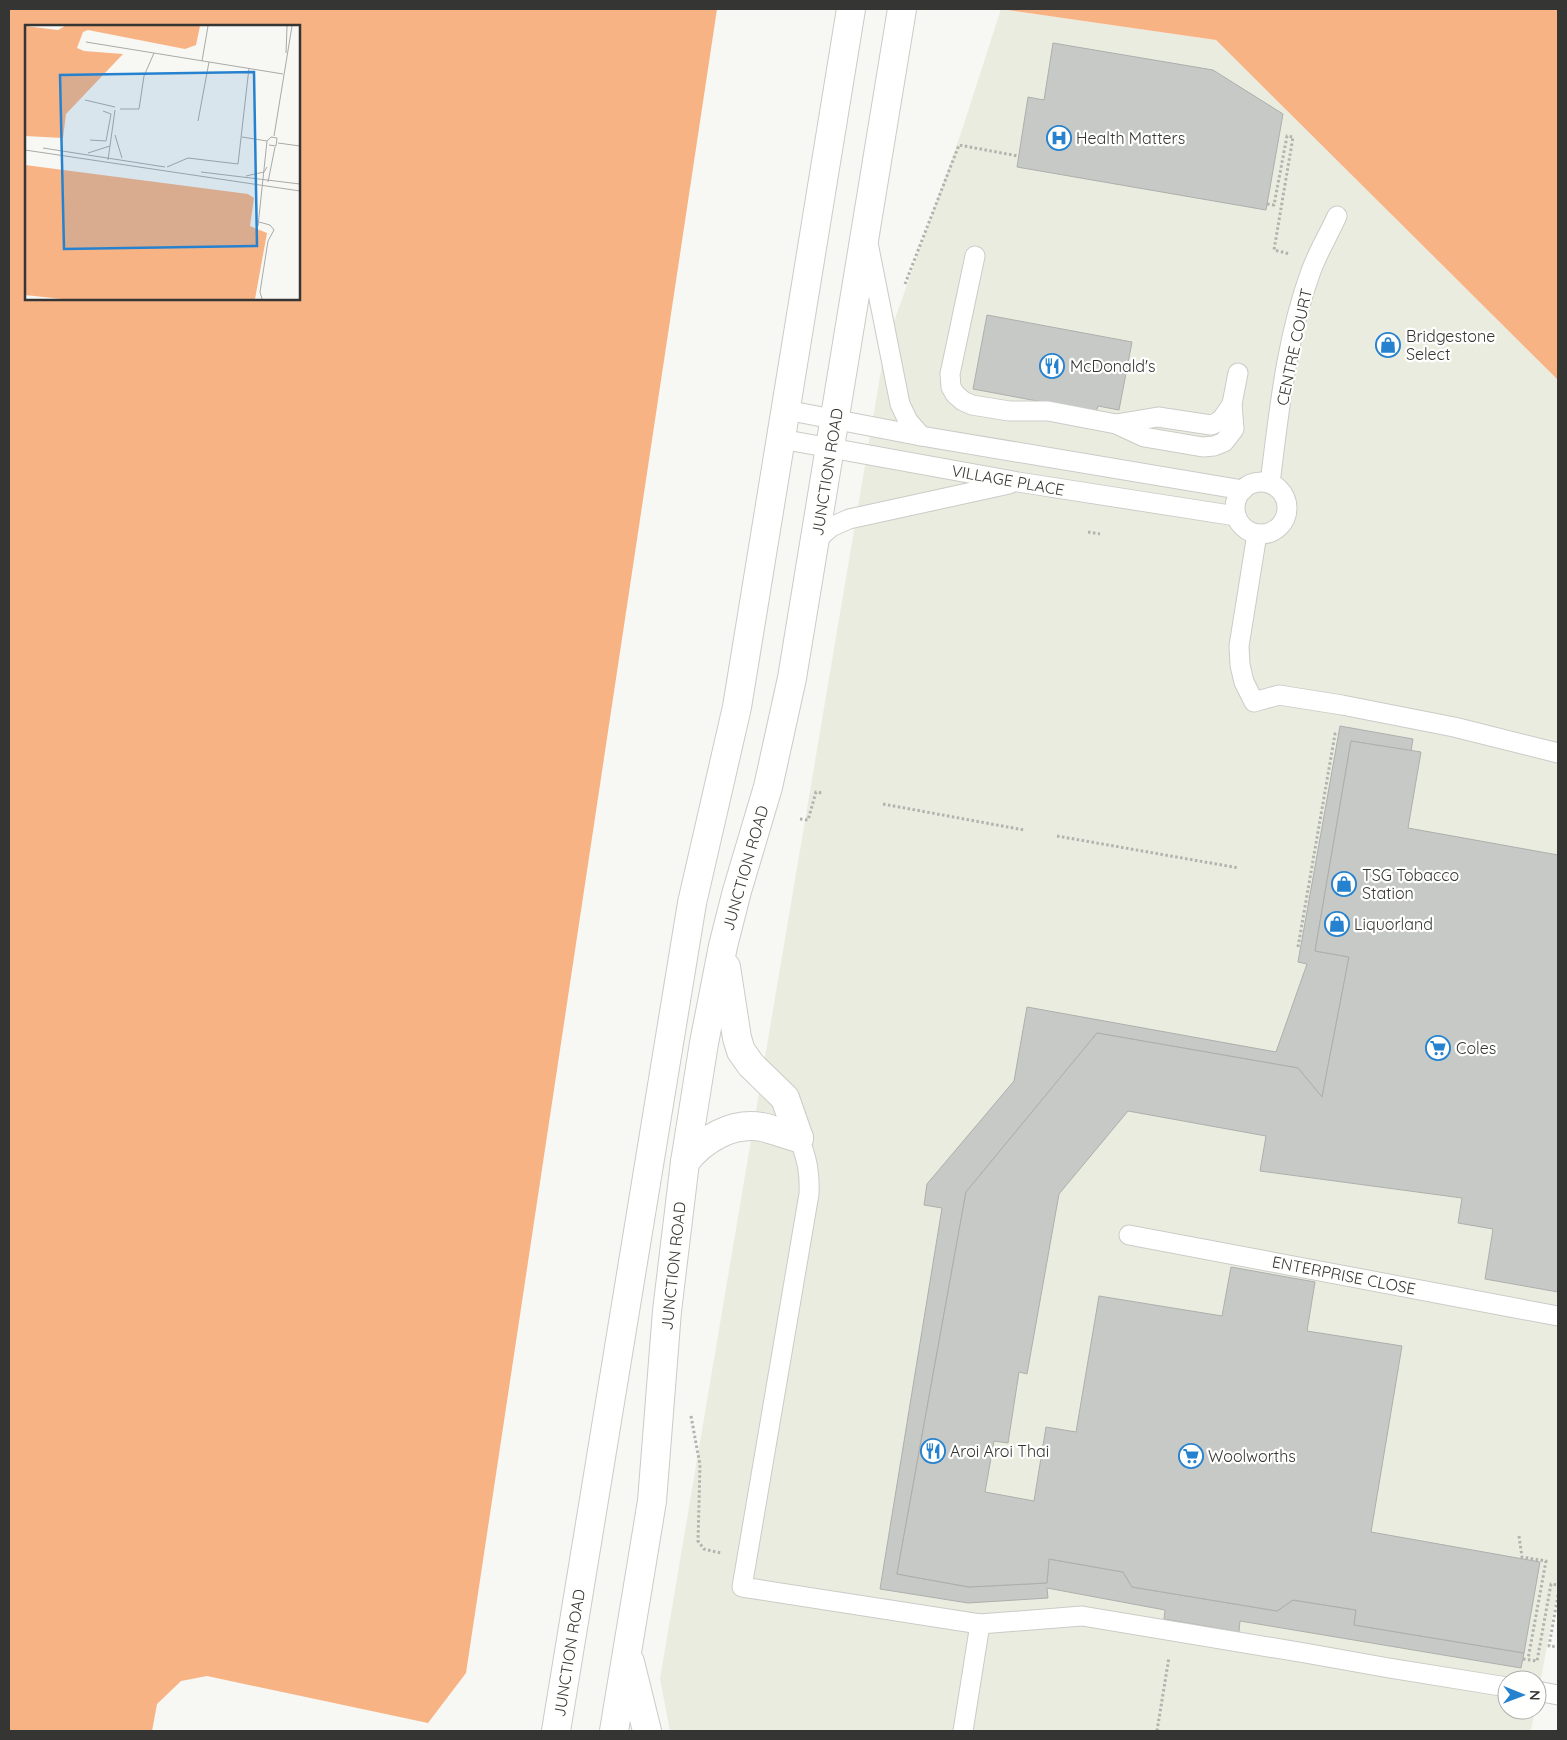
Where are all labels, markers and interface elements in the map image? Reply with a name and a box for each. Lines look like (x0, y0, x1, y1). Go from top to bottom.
inset map (25, 25, 300, 300)
hospital icon: Health Matters (1046, 125, 1072, 151)
place label: Health Matters (1076, 128, 1185, 148)
street label: CENTRE COURT (1272, 286, 1316, 407)
place label: Bridgestone Select (1406, 326, 1495, 364)
shop icon: Bridgestone Select (1375, 332, 1401, 358)
restaurant icon: McDonald's (1039, 353, 1065, 379)
place label: McDonald's (1070, 356, 1156, 376)
street label: JUNCTION ROAD (807, 407, 847, 537)
street label: VILLAGE PLACE (950, 460, 1066, 500)
street label: JUNCTION ROAD (718, 803, 772, 933)
place label: TSG Tobacco Station (1362, 865, 1459, 903)
shop icon: TSG Tobacco Station (1331, 871, 1357, 897)
shop icon: Liquorland (1324, 911, 1350, 937)
place label: Liquorland (1354, 914, 1433, 934)
supermarket icon: Coles (1425, 1035, 1451, 1061)
place label: Coles (1456, 1038, 1496, 1058)
street label: JUNCTION ROAD (656, 1201, 690, 1331)
street label: ENTERPRISE CLOSE (1270, 1251, 1418, 1299)
restaurant icon: Aroi Aroi Thai (920, 1438, 946, 1464)
place label: Aroi Aroi Thai (950, 1441, 1049, 1461)
supermarket icon: Woolworths (1178, 1443, 1204, 1469)
place label: Woolworths (1208, 1446, 1296, 1466)
street label: JUNCTION ROAD (549, 1588, 589, 1718)
north arrow (1497, 1670, 1547, 1720)
text: N (1526, 1690, 1544, 1701)

